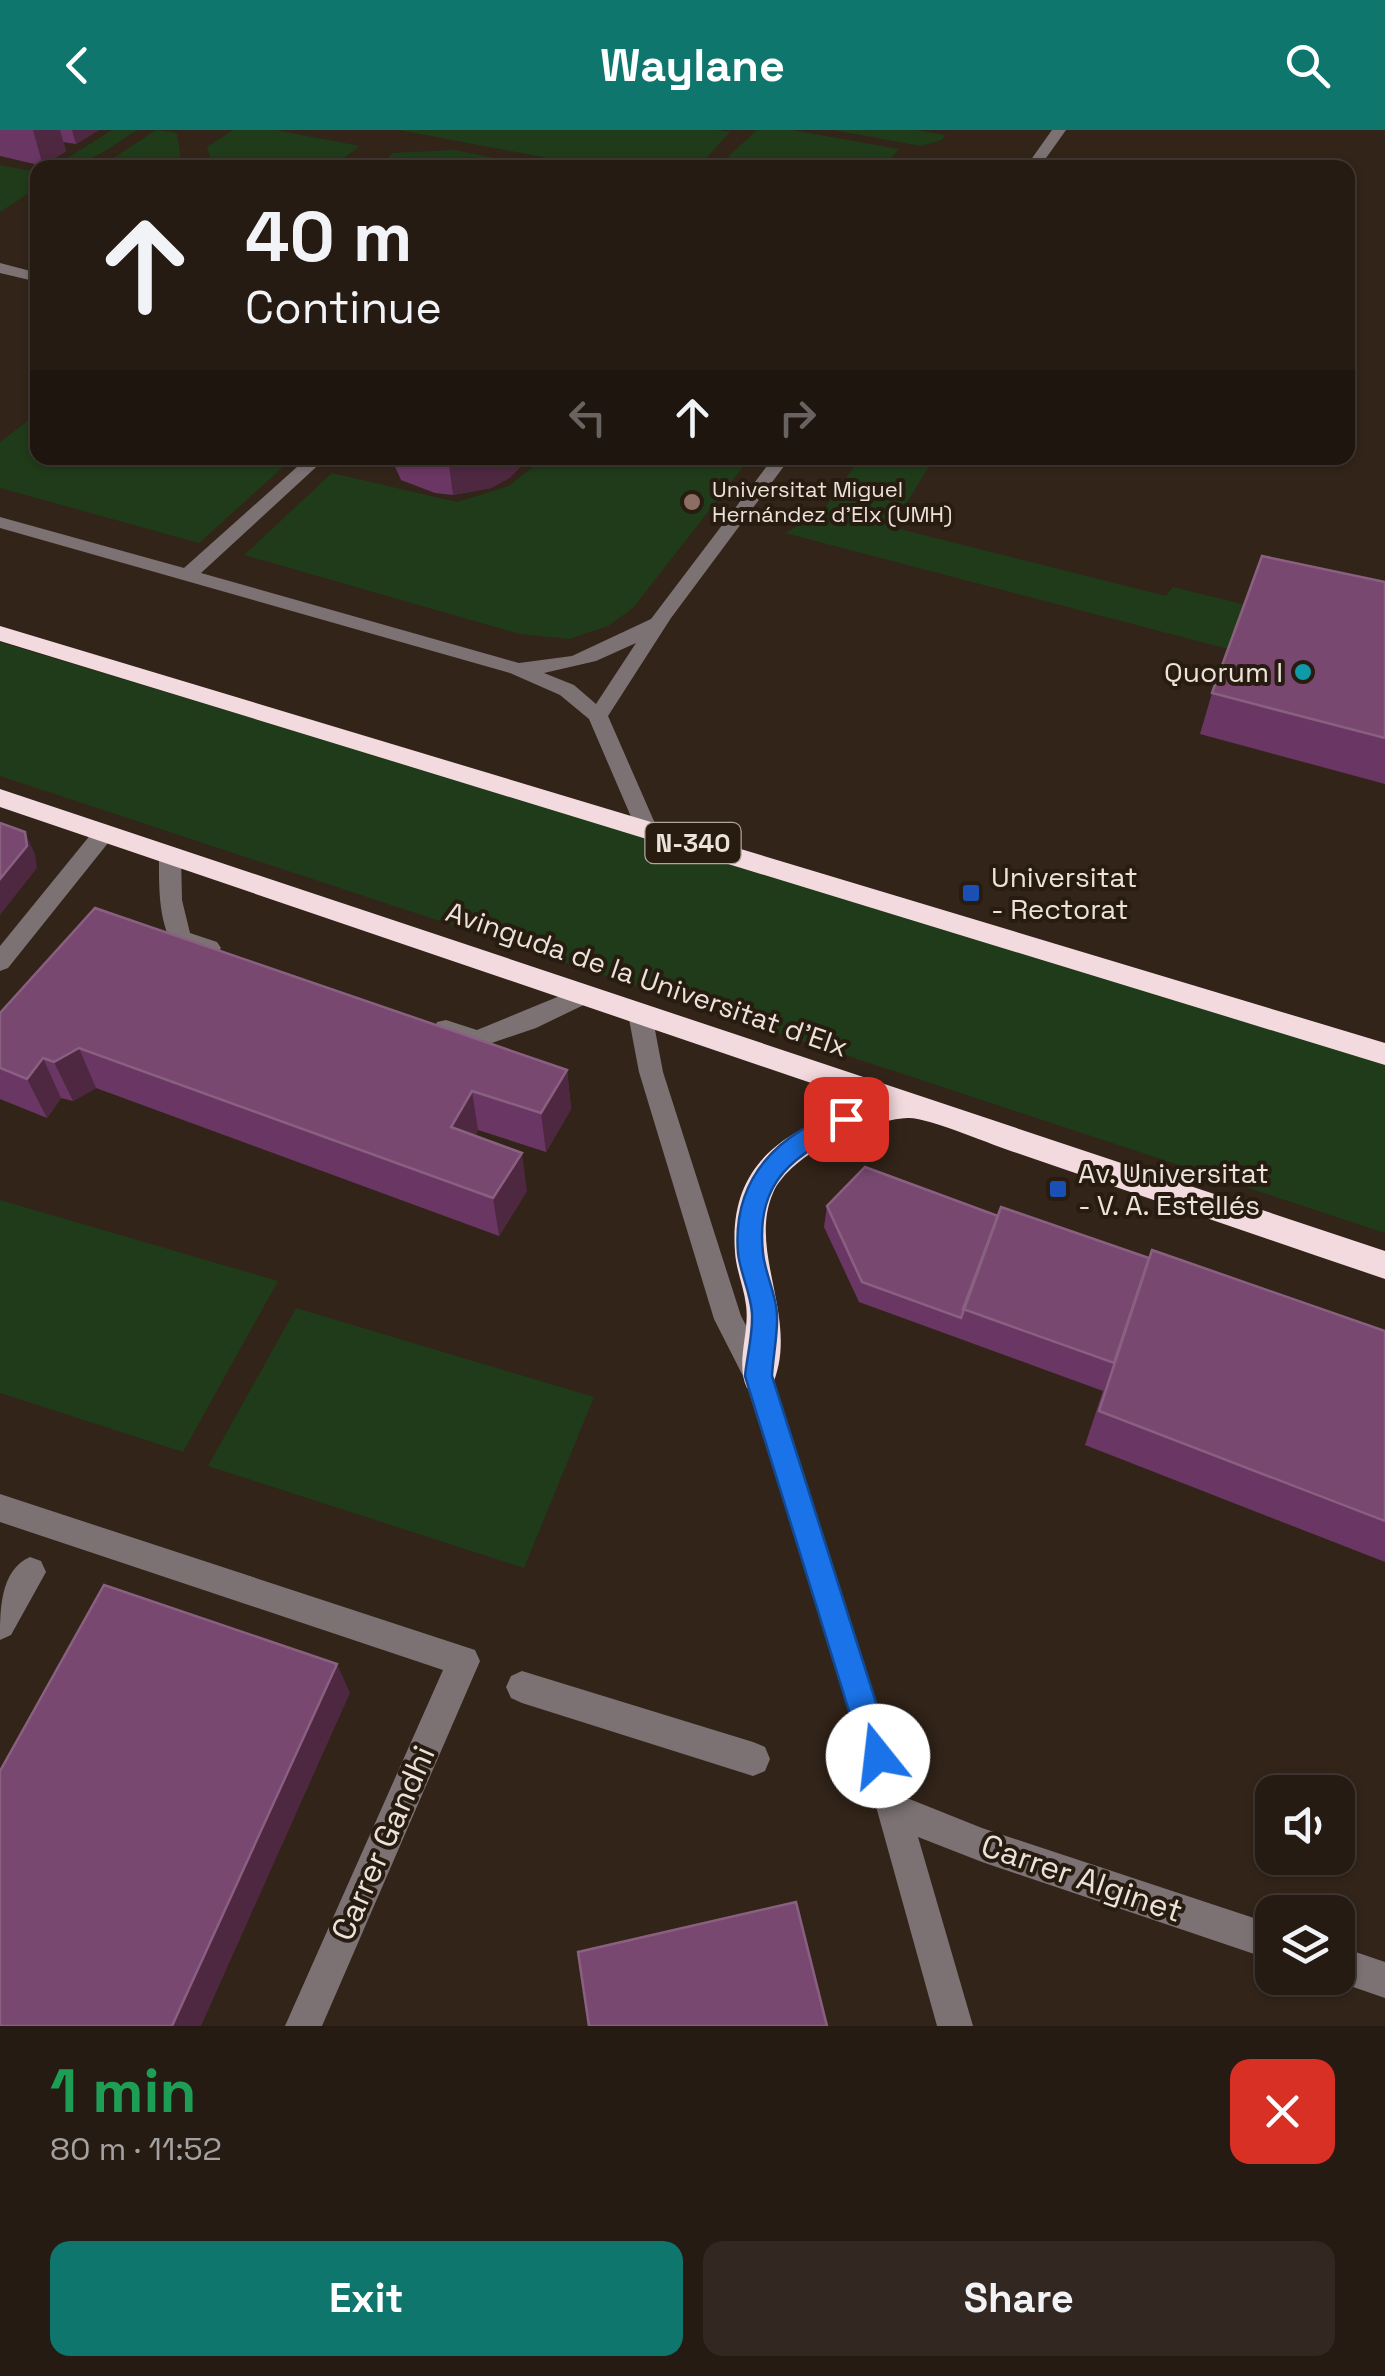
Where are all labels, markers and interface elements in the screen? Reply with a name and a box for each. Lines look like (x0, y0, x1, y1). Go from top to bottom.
text: Waylane (600, 37, 785, 94)
icon: back (50, 38, 105, 93)
icon: search (1280, 38, 1335, 93)
text: 40 m (245, 192, 412, 281)
icon: ahead (80, 200, 210, 330)
text: Continue (245, 279, 442, 336)
icon: left (560, 390, 615, 445)
icon: ahead (665, 390, 720, 445)
icon: right (770, 390, 825, 445)
place label: Universitat Miguel Hernández d'Elx (UMH) (712, 475, 952, 528)
marker: Universitat Miguel Hernández d'Elx (UMH) (681, 491, 703, 513)
place label: Quorum I (1164, 654, 1283, 690)
marker: Quorum I (1292, 661, 1314, 683)
road number: N-340 (646, 823, 740, 863)
place label: Universitat - Rectorat (991, 859, 1138, 927)
marker: Universitat - Rectorat (960, 882, 982, 904)
street label: Avinguda de la Universitat d'Elx (441, 893, 853, 1065)
pin (804, 1077, 889, 1162)
icon: arrive (819, 1092, 874, 1147)
place label: Av. Universitat - V. A. Estellés (1078, 1155, 1269, 1223)
marker: Av. Universitat - V. A. Estellés (1047, 1178, 1069, 1200)
position arrow (826, 1704, 930, 1808)
street label: Carrer Gandhi (322, 1739, 444, 1947)
map controls (1255, 1775, 1355, 1995)
button: sound (1255, 1775, 1355, 1875)
street label: Carrer Alginet (976, 1825, 1188, 1931)
button: layers (1255, 1895, 1355, 1995)
text: 1 min (50, 2053, 197, 2130)
button: close (1230, 2059, 1335, 2164)
text: 80 m · 11:52 (50, 2129, 222, 2169)
button: Exit (50, 2241, 683, 2356)
button: Share (703, 2241, 1335, 2356)

